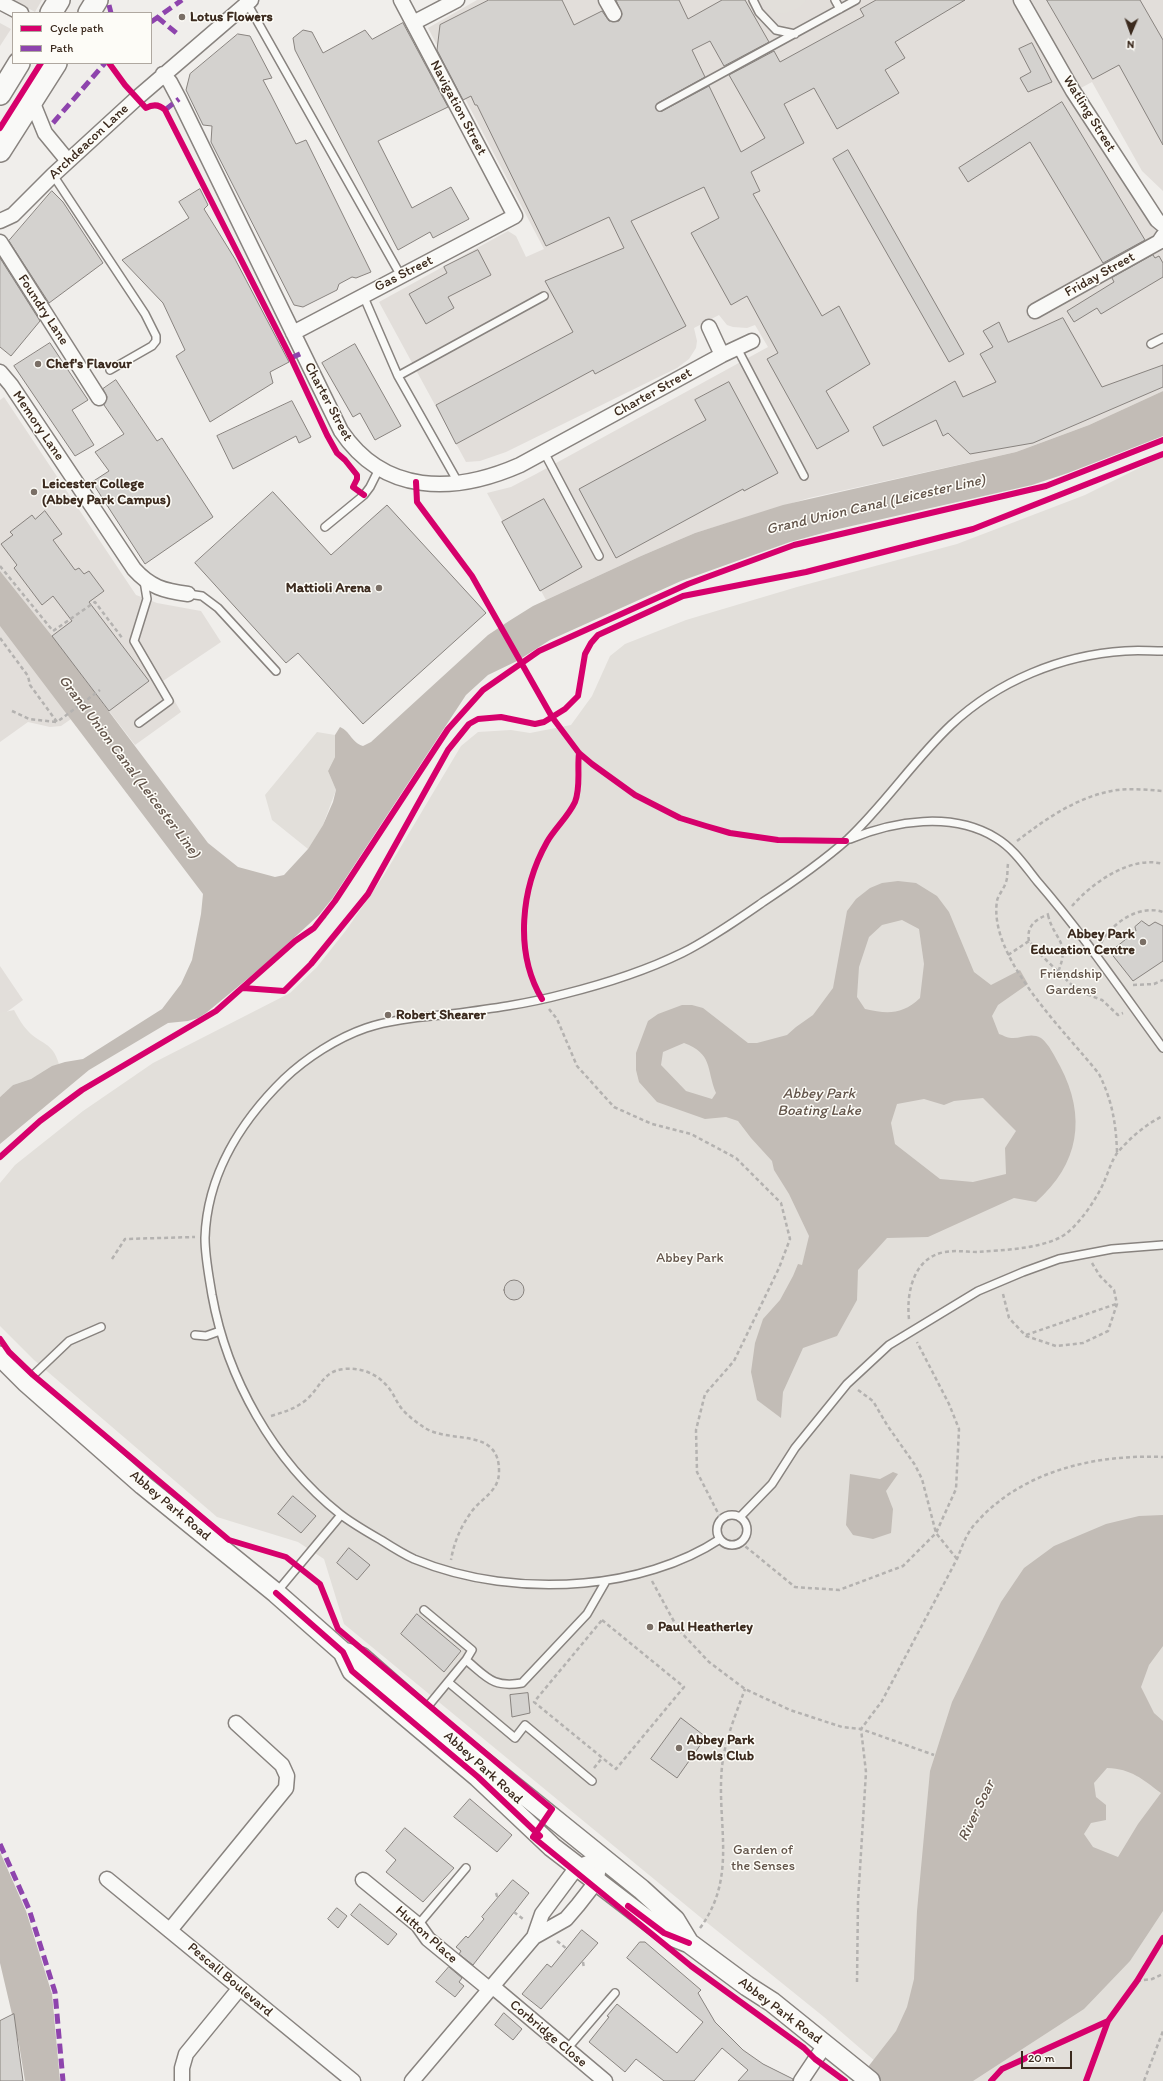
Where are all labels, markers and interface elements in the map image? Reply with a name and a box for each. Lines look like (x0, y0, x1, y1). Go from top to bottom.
place label: Lotus Flowers (190, 9, 273, 25)
legend (12, 12, 152, 64)
marker: Lotus Flowers (177, 12, 187, 22)
north arrow (1111, 12, 1151, 52)
text: Cycle path (50, 21, 104, 35)
text: N (1127, 38, 1135, 51)
text: Path (50, 41, 73, 55)
street label: Navigation Street (426, 58, 490, 158)
street label: Watling Street (1059, 73, 1119, 155)
street label: Archdeacon Lane (46, 101, 132, 183)
street label: Friday Street (1062, 249, 1138, 301)
street label: Gas Street (372, 252, 436, 296)
street label: Foundry Lane (14, 271, 72, 349)
place label: Chef's Flavour (46, 356, 132, 372)
marker: Chef's Flavour (33, 359, 43, 369)
street label: Charter Street (300, 360, 356, 444)
street label: Charter Street (611, 365, 695, 421)
street label: Memory Lane (9, 388, 67, 464)
water label: Grand Union Canal (Leicester Line) (765, 471, 987, 539)
place label: Leicester College (Abbey Park Campus) (42, 476, 171, 508)
marker: Leicester College (Abbey Park Campus) (29, 487, 39, 497)
place label: Mattioli Arena (286, 580, 371, 596)
marker: Mattioli Arena (374, 583, 384, 593)
water label: Grand Union Canal (Leicester Line) (54, 672, 204, 862)
place label: Abbey Park Education Centre (1030, 926, 1135, 958)
marker: Abbey Park Education Centre (1138, 937, 1148, 947)
park label: Friendship Gardens (1040, 966, 1102, 998)
place label: Robert Shearer (396, 1007, 486, 1023)
marker: Robert Shearer (383, 1010, 393, 1020)
water label: Abbey Park Boating Lake (777, 1085, 861, 1120)
park label: Abbey Park (656, 1250, 724, 1266)
street label: Abbey Park Road (126, 1467, 214, 1545)
place label: Paul Heatherley (658, 1619, 753, 1635)
marker: Paul Heatherley (645, 1622, 655, 1632)
street label: Abbey Park Road (440, 1728, 526, 1808)
place label: Abbey Park Bowls Club (687, 1732, 755, 1764)
marker: Abbey Park Bowls Club (674, 1743, 684, 1753)
water label: River Soar (955, 1778, 999, 1844)
park label: Garden of the Senses (731, 1842, 795, 1874)
street label: Hutton Place (391, 1903, 461, 1967)
street label: Pescall Boulevard (184, 1939, 276, 2021)
street label: Abbey Park Road (735, 1974, 825, 2048)
street label: Corbridge Close (506, 1997, 590, 2071)
scale bar (1023, 2043, 1074, 2069)
text: 20 m (1028, 2051, 1055, 2065)

